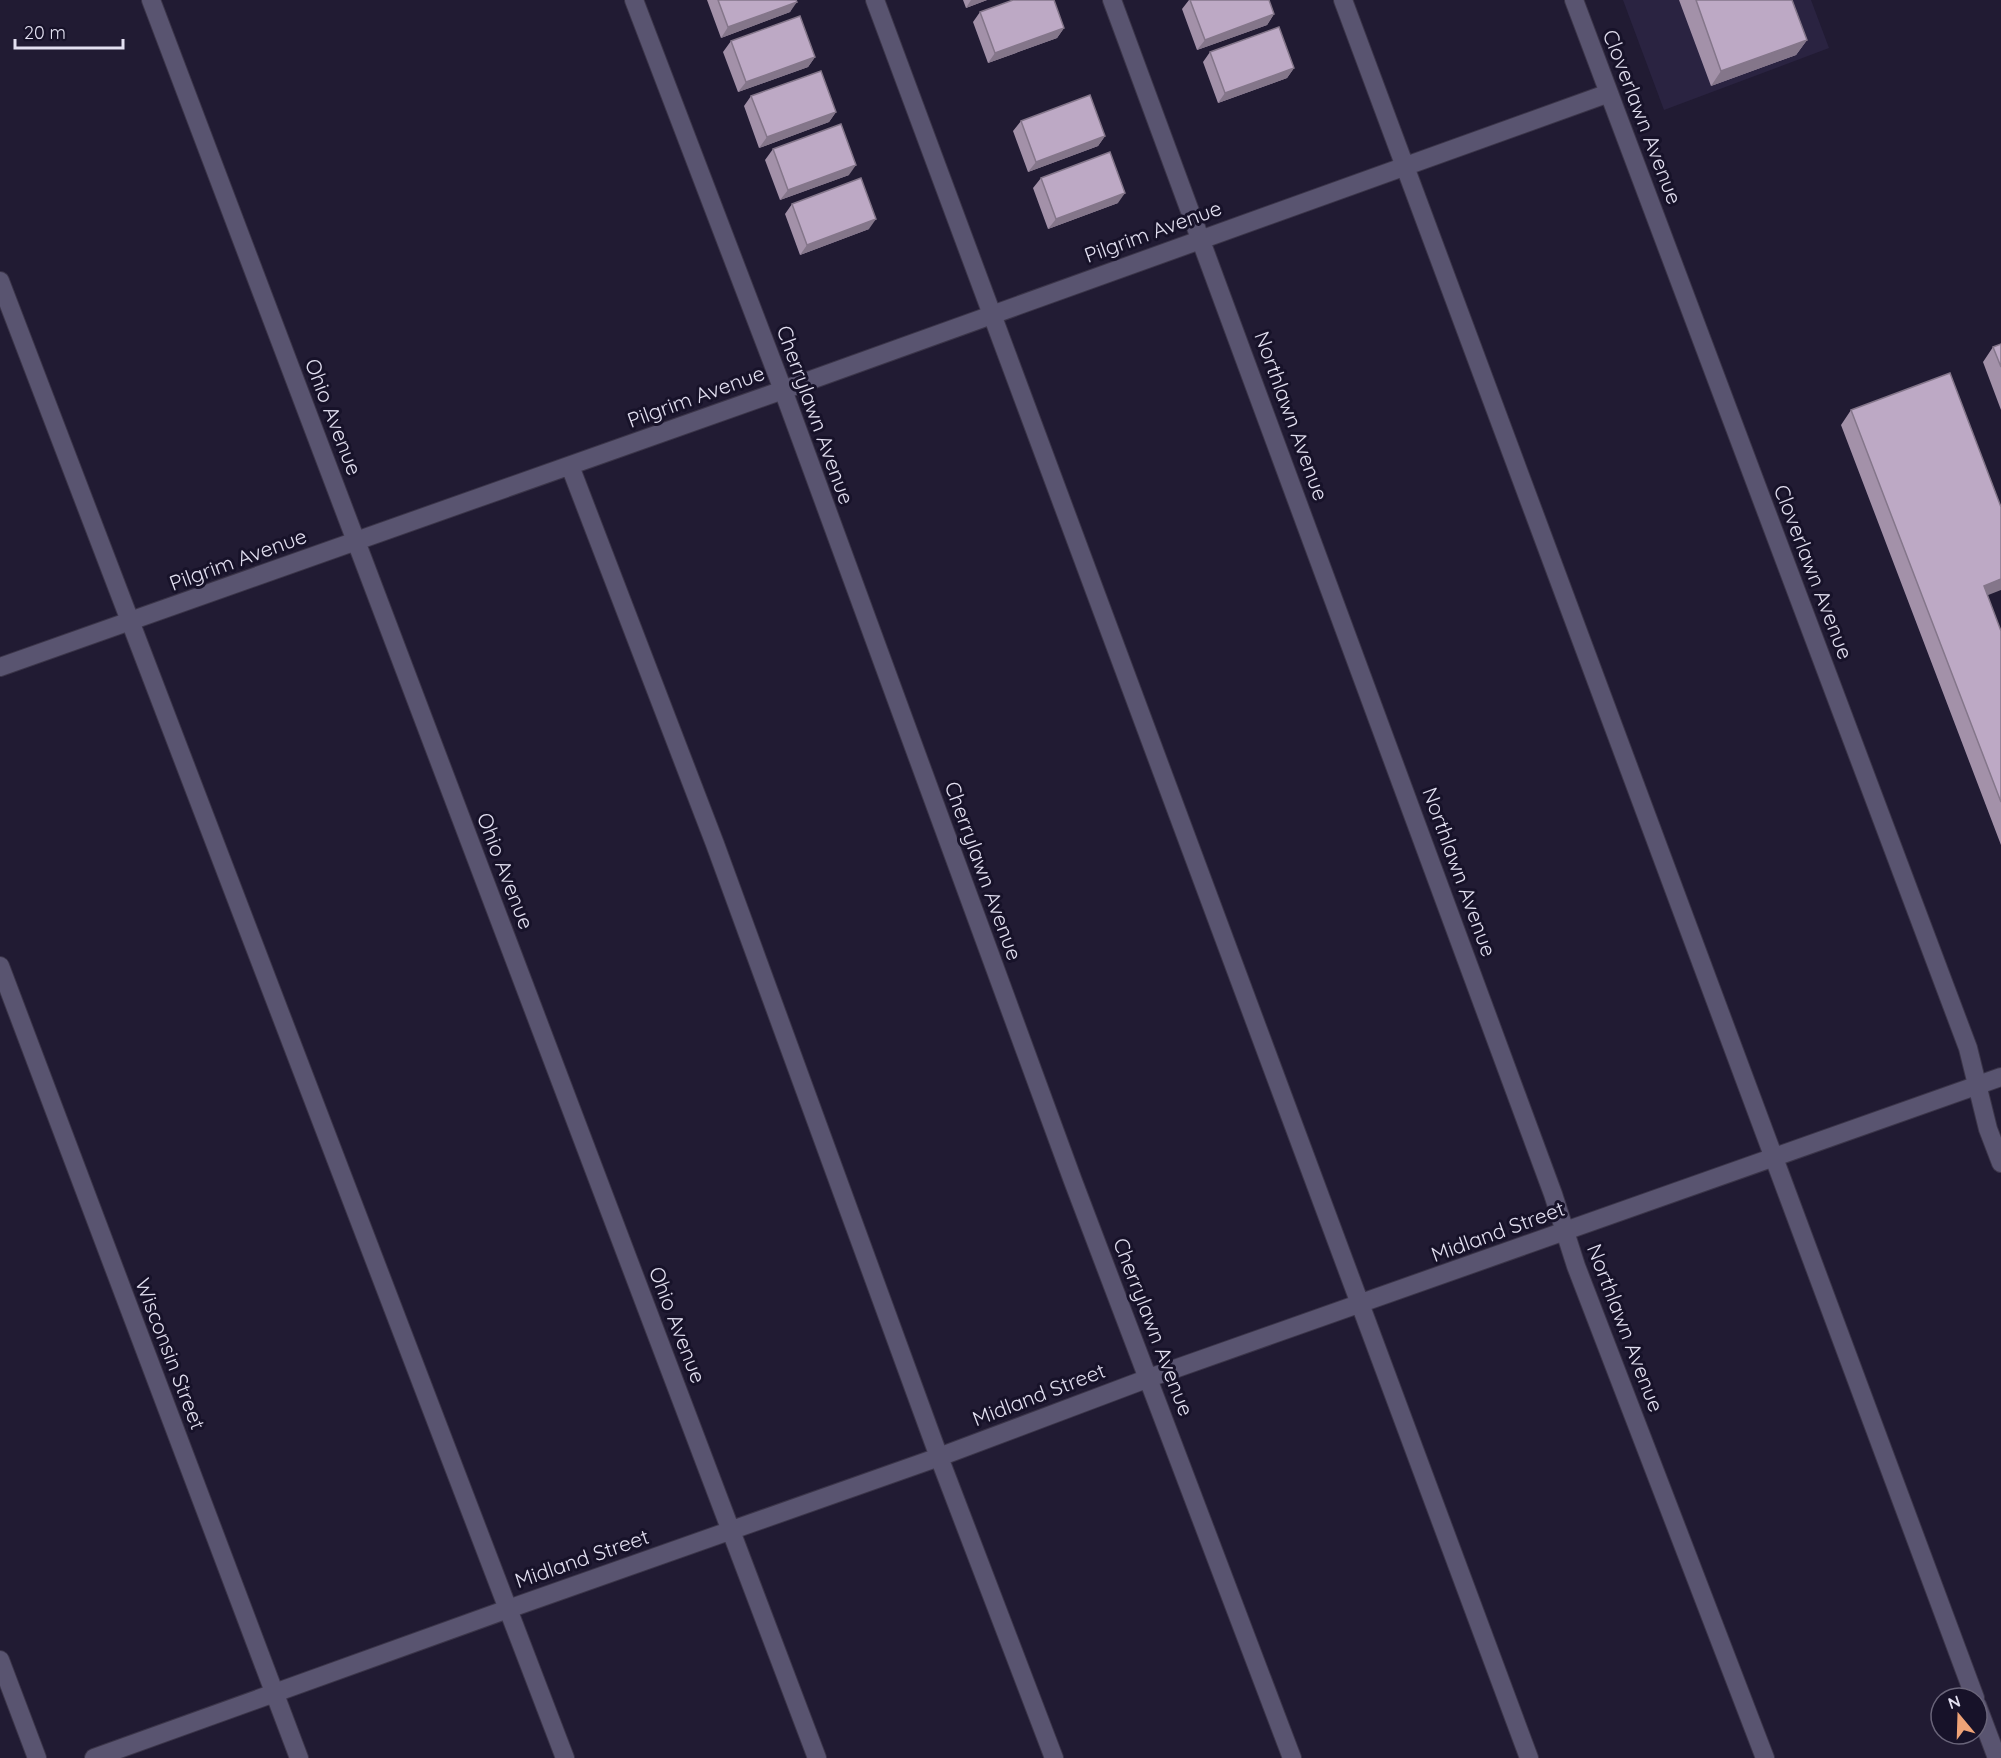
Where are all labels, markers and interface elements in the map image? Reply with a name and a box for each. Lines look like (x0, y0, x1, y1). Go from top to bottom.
scale bar (15, 12, 123, 50)
text: 20 m (24, 21, 66, 44)
street label: Cloverlawn Avenue (1598, 26, 1688, 208)
street label: Pilgrim Avenue (1081, 194, 1225, 268)
street label: Cherrylawn Avenue (771, 322, 860, 508)
street label: Northlawn Avenue (1249, 328, 1335, 504)
street label: Ohio Avenue (300, 355, 368, 479)
street label: Pilgrim Avenue (624, 359, 768, 433)
street label: Cloverlawn Avenue (1769, 481, 1859, 663)
street label: Pilgrim Avenue (166, 522, 310, 596)
street label: Cherrylawn Avenue (939, 778, 1028, 964)
street label: Northlawn Avenue (1417, 784, 1503, 960)
street label: Ohio Avenue (472, 809, 540, 933)
street label: Midland Street (1427, 1195, 1568, 1267)
street label: Cherrylawn Avenue (1108, 1234, 1200, 1419)
street label: Northlawn Avenue (1582, 1240, 1670, 1415)
street label: Ohio Avenue (644, 1263, 712, 1387)
street label: Wisconsin Street (130, 1274, 212, 1433)
street label: Midland Street (969, 1357, 1109, 1431)
street label: Midland Street (511, 1523, 652, 1593)
north arrow (1929, 1686, 1989, 1746)
text: N (1945, 1690, 1963, 1713)

